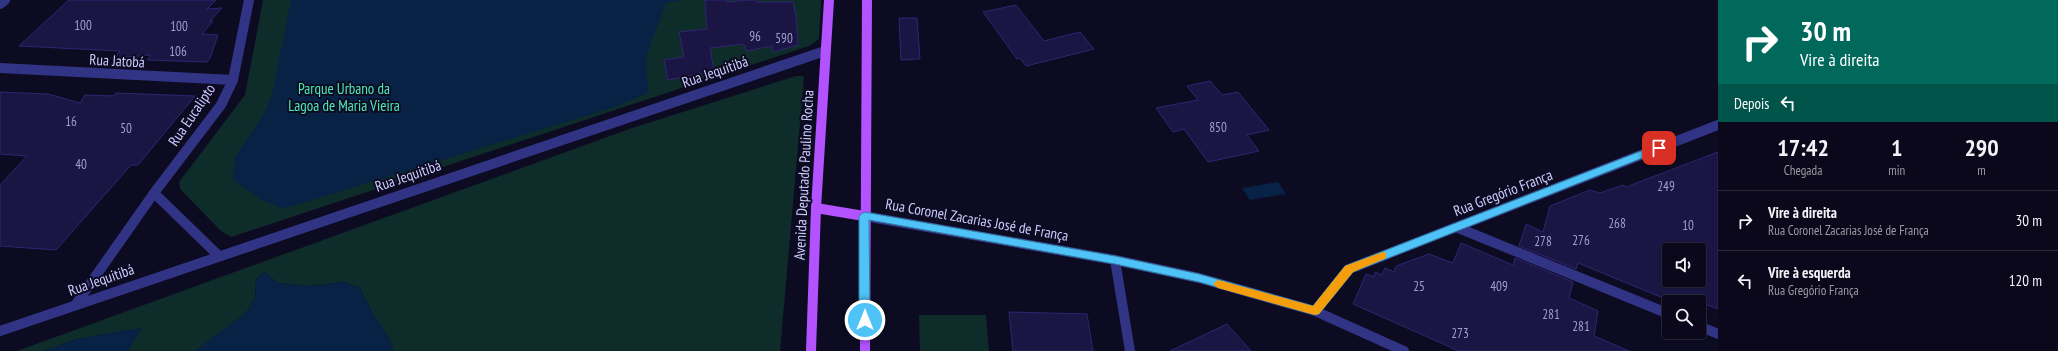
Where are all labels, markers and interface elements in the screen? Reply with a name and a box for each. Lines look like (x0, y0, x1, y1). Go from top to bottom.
text: 30 m (1800, 12, 1851, 49)
icon: right (1734, 16, 1786, 68)
house number: 100 (74, 17, 92, 34)
house number: 100 (170, 18, 188, 35)
house number: 96 (749, 28, 761, 45)
house number: 590 (775, 30, 793, 47)
house number: 106 (169, 43, 187, 60)
text: Vire à direita (1800, 48, 1880, 71)
street label: Rua Jatobá (89, 50, 145, 71)
street label: Rua Jequitibá (679, 51, 750, 92)
park label: Parque Urbano da Lagoa de Maria Vieira (288, 79, 400, 115)
street label: Rua Eucalipto (164, 80, 219, 149)
street label: Avenida Deputado Paulino Rocha (790, 89, 817, 261)
icon: left (1777, 92, 1799, 114)
text: Depois (1734, 94, 1769, 113)
house number: 16 (65, 113, 77, 130)
house number: 850 (1209, 119, 1227, 136)
house number: 50 (120, 120, 132, 137)
pin (1642, 131, 1676, 165)
text: 17:42 (1777, 132, 1829, 163)
text: 1 (1891, 132, 1902, 163)
text: 290 (1964, 132, 1999, 163)
icon: arrive (1648, 137, 1670, 159)
street label: Rua Jequitibá (372, 155, 443, 196)
house number: 40 (75, 156, 87, 173)
text: Chegada (1784, 162, 1822, 179)
text: min (1888, 162, 1905, 179)
text: m (1977, 162, 1986, 179)
street label: Rua Gregório França (1451, 165, 1555, 220)
house number: 249 (1657, 178, 1675, 195)
street label: Rua Coronel Zacarias José de França (884, 194, 1070, 245)
text: Vire à direita (1768, 203, 1837, 222)
icon: right (1734, 210, 1756, 232)
text: 30 m (2016, 211, 2042, 230)
house number: 268 (1608, 215, 1626, 232)
house number: 10 (1682, 217, 1694, 234)
text: Rua Coronel Zacarias José de França (1768, 222, 1929, 239)
house number: 276 (1572, 232, 1590, 249)
house number: 278 (1534, 233, 1552, 250)
map controls (1662, 243, 1706, 339)
button: sound (1662, 243, 1706, 287)
street label: Rua Jequitibá (65, 259, 136, 300)
text: Vire à esquerda (1768, 263, 1851, 282)
icon: left (1734, 270, 1756, 292)
text: 120 m (2009, 271, 2042, 290)
house number: 25 (1413, 278, 1425, 295)
house number: 409 (1490, 278, 1508, 295)
text: Rua Gregório França (1768, 282, 1859, 299)
button: search (1662, 295, 1706, 339)
position arrow (844, 299, 886, 341)
house number: 281 (1542, 306, 1560, 323)
house number: 281 (1572, 318, 1590, 335)
house number: 273 (1451, 325, 1469, 342)

